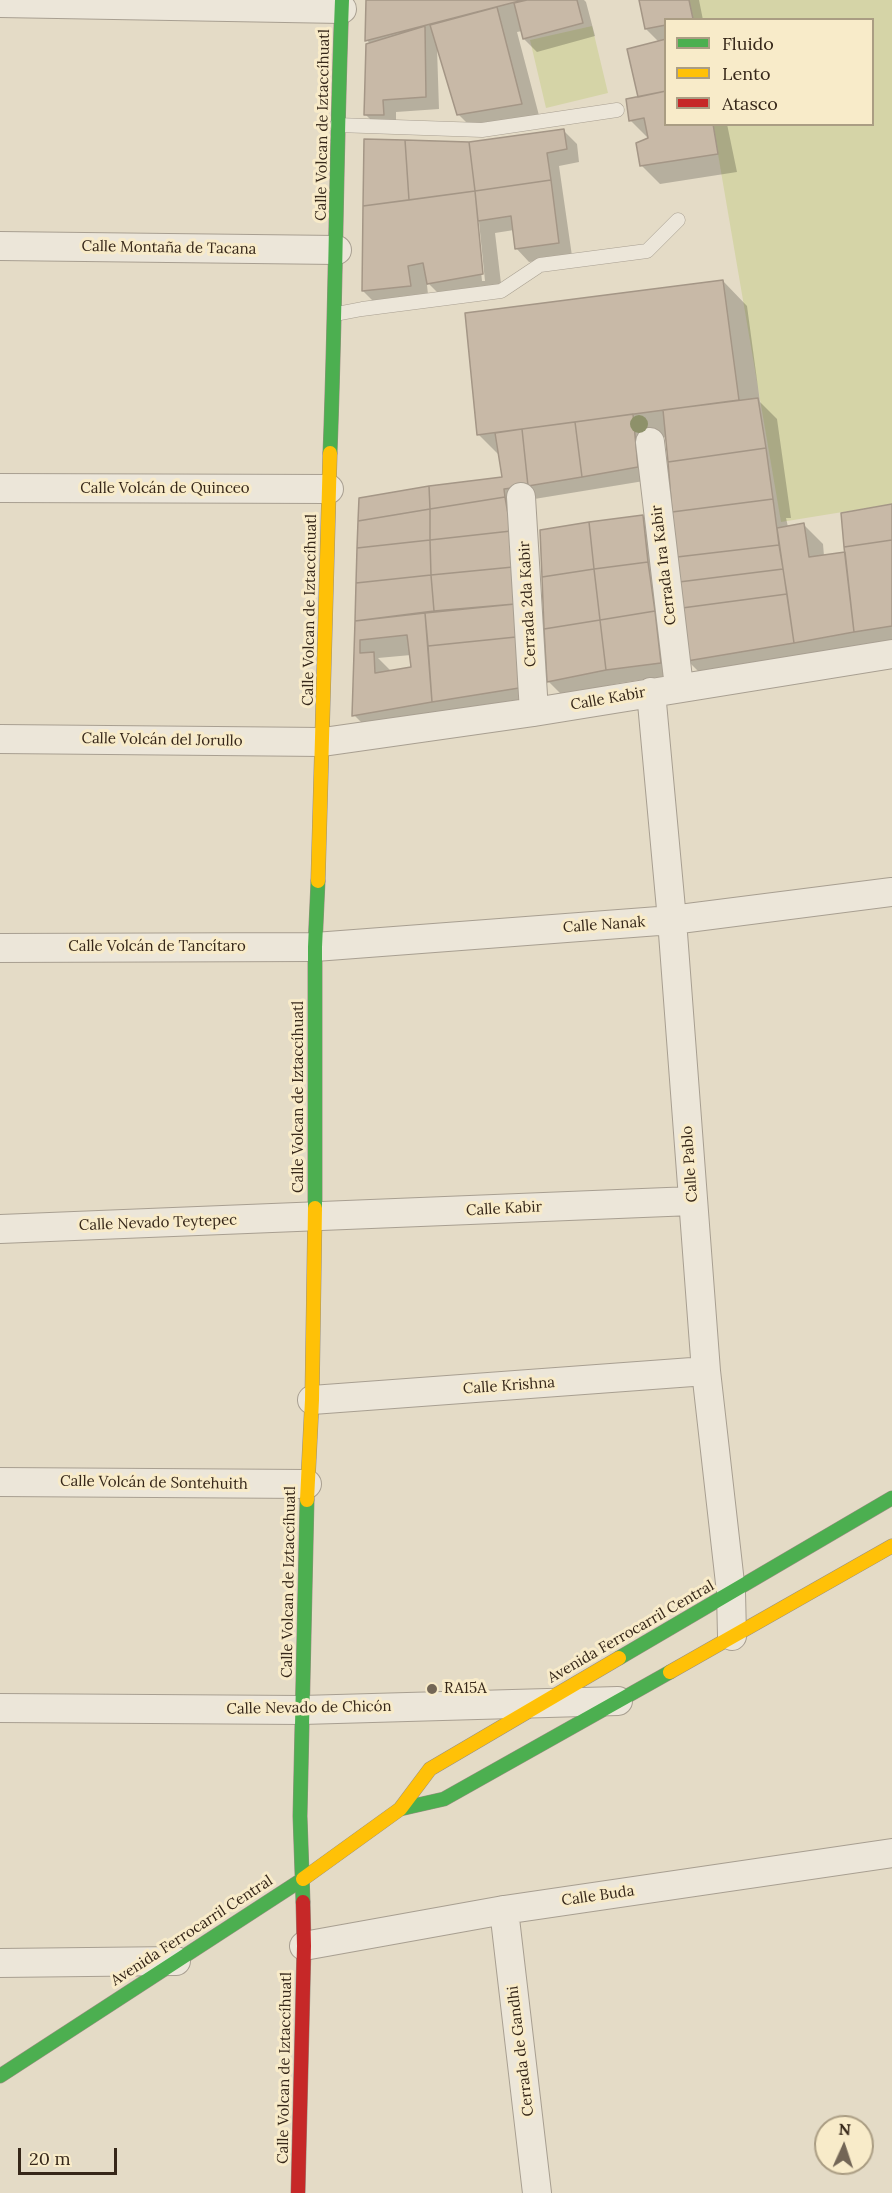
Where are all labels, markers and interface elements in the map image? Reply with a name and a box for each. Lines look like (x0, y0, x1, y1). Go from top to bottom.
legend (664, 18, 874, 126)
street label: Calle Volcan de Iztaccíhuatl (312, 29, 334, 221)
text: Fluido (722, 32, 774, 55)
text: Lento (722, 62, 770, 85)
text: Atasco (722, 92, 778, 115)
street label: Calle Montaña de Tacana (81, 237, 257, 259)
street label: Calle Volcán de Quinceo (80, 480, 250, 498)
street label: Cerrada 1ra Kabir (648, 504, 680, 626)
street label: Calle Volcan de Iztaccíhuatl (299, 514, 321, 706)
street label: Cerrada 2da Kabir (516, 541, 540, 667)
street label: Calle Kabir (569, 684, 647, 714)
street label: Calle Volcán del Jorullo (81, 730, 243, 750)
street label: Calle Nanak (562, 913, 646, 937)
street label: Calle Volcán de Tancítaro (68, 938, 246, 956)
street label: Calle Volcan de Iztaccíhuatl (290, 1001, 308, 1193)
street label: Calle Pablo (678, 1125, 702, 1203)
street label: Calle Kabir (466, 1198, 542, 1220)
street label: Calle Nevado Teytepec (78, 1211, 238, 1235)
street label: Calle Krishna (462, 1374, 556, 1398)
street label: Calle Volcán de Sontehuith (60, 1472, 248, 1494)
street label: Calle Volcan de Iztaccíhuatl (278, 1486, 300, 1678)
street label: Avenida Ferrocarril Central (545, 1577, 717, 1687)
place label: RA15A (444, 1680, 487, 1698)
marker: RA15A (425, 1682, 439, 1696)
street label: Calle Nevado de Chicón (226, 1698, 392, 1718)
street label: Avenida Ferrocarril Central (108, 1872, 276, 1990)
street label: Calle Buda (560, 1882, 636, 1910)
street label: Calle Volcan de Iztaccíhuatl (274, 1972, 296, 2164)
street label: Cerrada de Gandhi (504, 1985, 538, 2117)
north arrow (814, 2115, 874, 2175)
text: N (838, 2119, 852, 2139)
scale bar (21, 2136, 120, 2174)
text: 20 m (29, 2147, 71, 2170)

